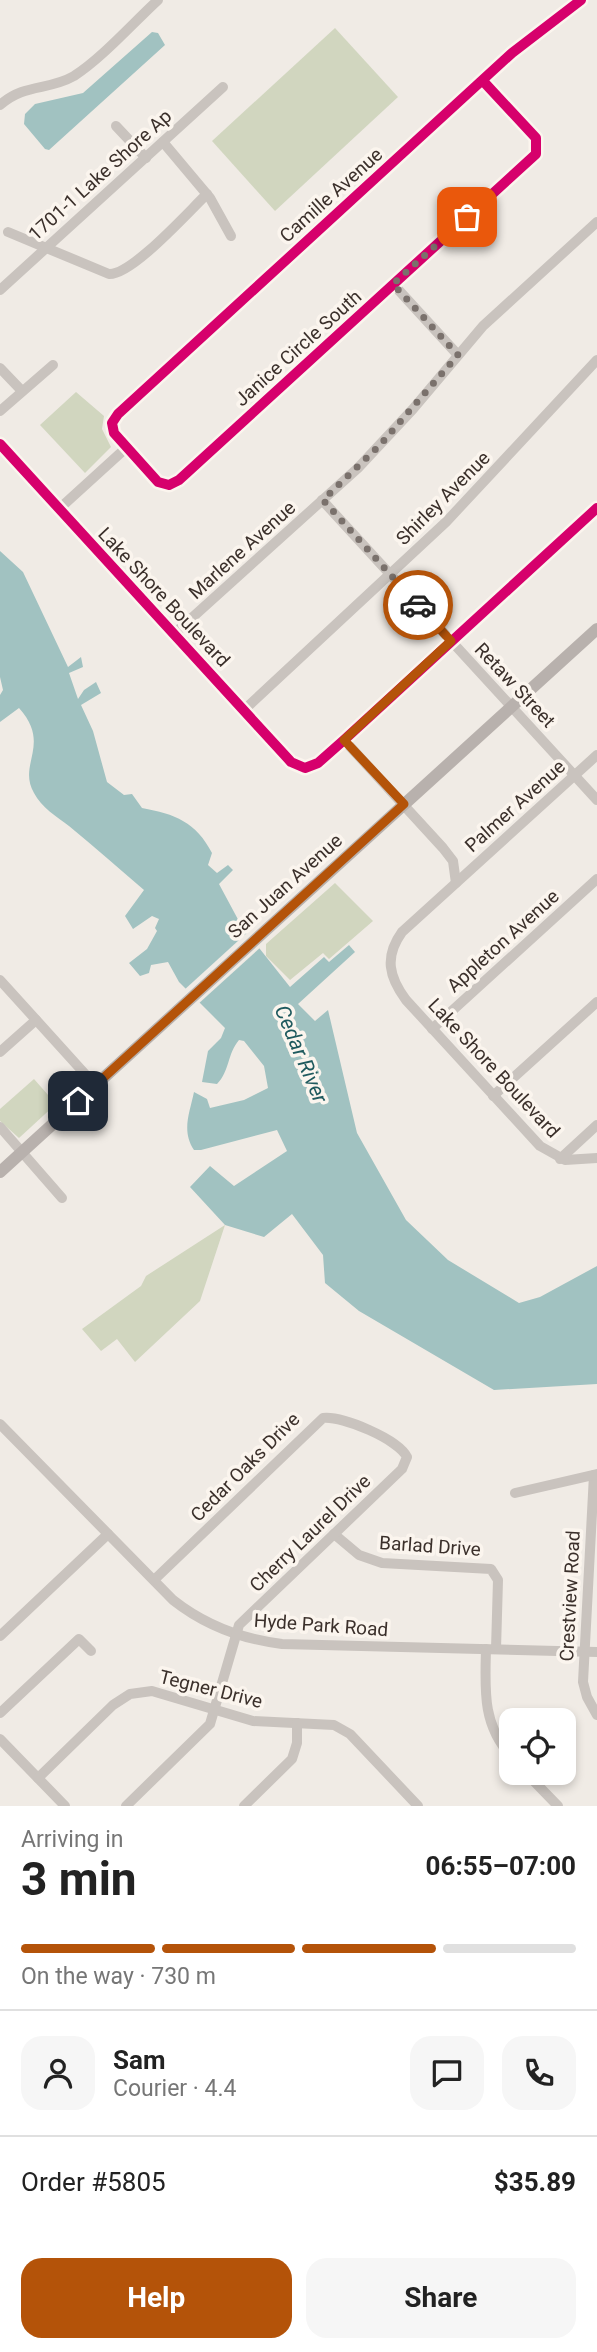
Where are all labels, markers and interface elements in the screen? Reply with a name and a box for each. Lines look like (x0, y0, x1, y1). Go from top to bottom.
street label: 1701-1 Lake Shore Ap (24, 105, 176, 245)
street label: Camille Avenue (275, 143, 387, 247)
pin (437, 187, 497, 247)
icon: bag (448, 198, 486, 236)
street label: Janice Circle South (230, 285, 366, 411)
street label: Shirley Avenue (391, 446, 495, 550)
street label: Marlene Avenue (184, 496, 300, 604)
street label: Lake Shore Boulevard (93, 522, 235, 672)
courier (383, 570, 453, 640)
icon: car (399, 586, 437, 624)
street label: Retaw Street (470, 638, 560, 732)
street label: Palmer Avenue (460, 755, 570, 857)
street label: San Juan Avenue (223, 829, 347, 943)
street label: Appleton Avenue (442, 885, 564, 997)
street label: Lake Shore Boulevard (423, 993, 565, 1143)
water label: Cedar River (270, 1002, 333, 1107)
pin (48, 1071, 108, 1131)
icon: home (59, 1082, 97, 1120)
street label: Cedar Oaks Drive (186, 1408, 304, 1526)
street label: Cherry Laurel Drive (245, 1469, 375, 1597)
street label: Crestview Road (555, 1530, 585, 1662)
street label: Barlad Drive (378, 1531, 482, 1561)
street label: Hyde Park Road (253, 1609, 389, 1641)
street label: Tegner Drive (157, 1665, 265, 1713)
map controls (499, 1708, 576, 1785)
button: locate (499, 1708, 576, 1785)
text: Arriving in (21, 1826, 124, 1853)
text: 06:55–07:00 (426, 1851, 576, 1881)
text: 3 min (21, 1852, 137, 1906)
text: On the way · 730 m (21, 1963, 216, 1990)
button: person (21, 2036, 95, 2110)
button: chat (410, 2036, 484, 2110)
button: phone (502, 2036, 576, 2110)
text: Sam (113, 2045, 165, 2075)
text: Courier · 4.4 (113, 2075, 236, 2102)
text: Order #5805 (21, 2167, 166, 2197)
text: $35.89 (494, 2167, 576, 2197)
button: Help (21, 2258, 292, 2338)
button: Share (306, 2258, 576, 2338)

